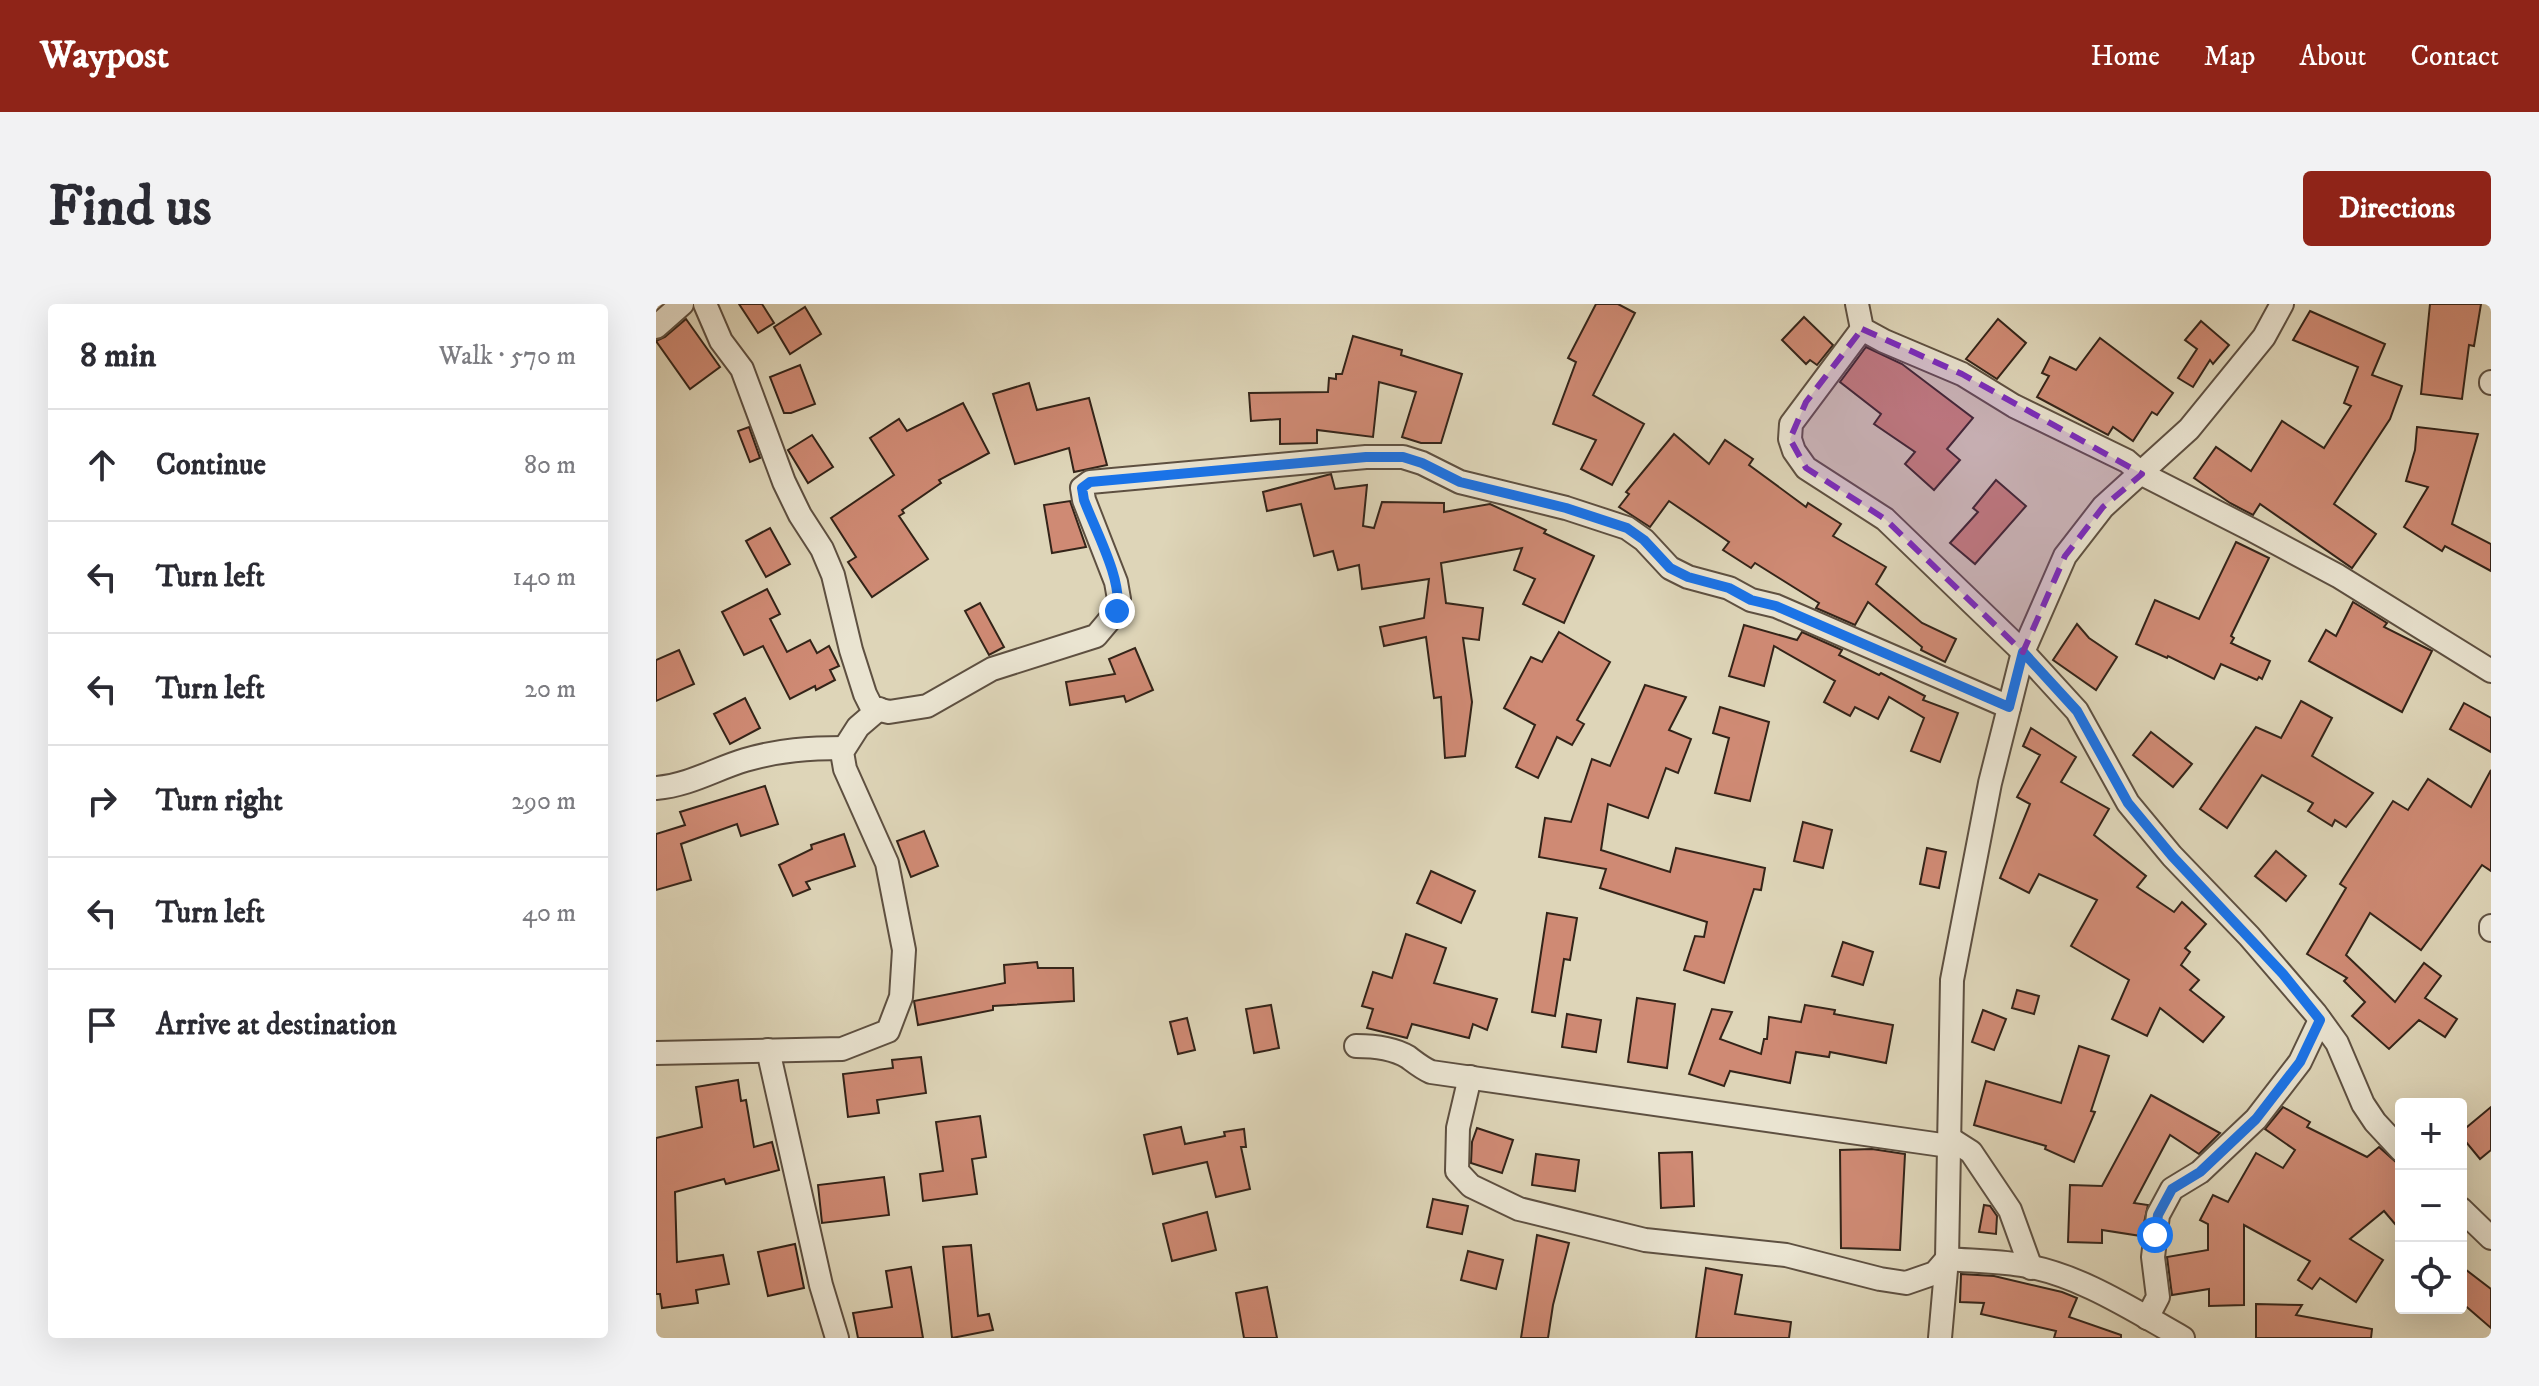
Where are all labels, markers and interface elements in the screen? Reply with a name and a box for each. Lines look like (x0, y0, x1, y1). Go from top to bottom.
text: Waypost (40, 32, 169, 80)
text: Home (2091, 39, 2160, 74)
text: Map (2204, 39, 2255, 74)
text: About (2299, 39, 2366, 74)
text: Contact (2410, 39, 2499, 74)
button: Directions (2303, 171, 2491, 246)
text: Find us (48, 173, 212, 243)
text: 8 min (80, 335, 156, 377)
text: Walk · 570 m (439, 340, 576, 373)
icon: ahead (80, 443, 124, 487)
text: Continue (156, 447, 266, 484)
text: 80 m (524, 449, 576, 482)
icon: left (80, 555, 124, 599)
text: Turn left (156, 559, 265, 596)
text: 140 m (512, 561, 576, 594)
route end (1099, 593, 1135, 629)
icon: left (80, 667, 124, 711)
text: Turn left (156, 671, 265, 708)
text: 20 m (524, 673, 576, 706)
icon: right (80, 779, 124, 823)
text: Turn right (156, 783, 283, 820)
text: 290 m (511, 785, 576, 818)
icon: left (80, 891, 124, 935)
text: Turn left (156, 895, 265, 932)
text: 40 m (522, 897, 576, 930)
icon: arrive (80, 1003, 124, 1047)
text: Arrive at destination (156, 1007, 397, 1044)
map controls (2395, 1098, 2467, 1314)
button: + (2395, 1098, 2467, 1170)
button: − (2395, 1170, 2467, 1242)
route start (2137, 1217, 2173, 1253)
button: locate (2395, 1242, 2467, 1314)

